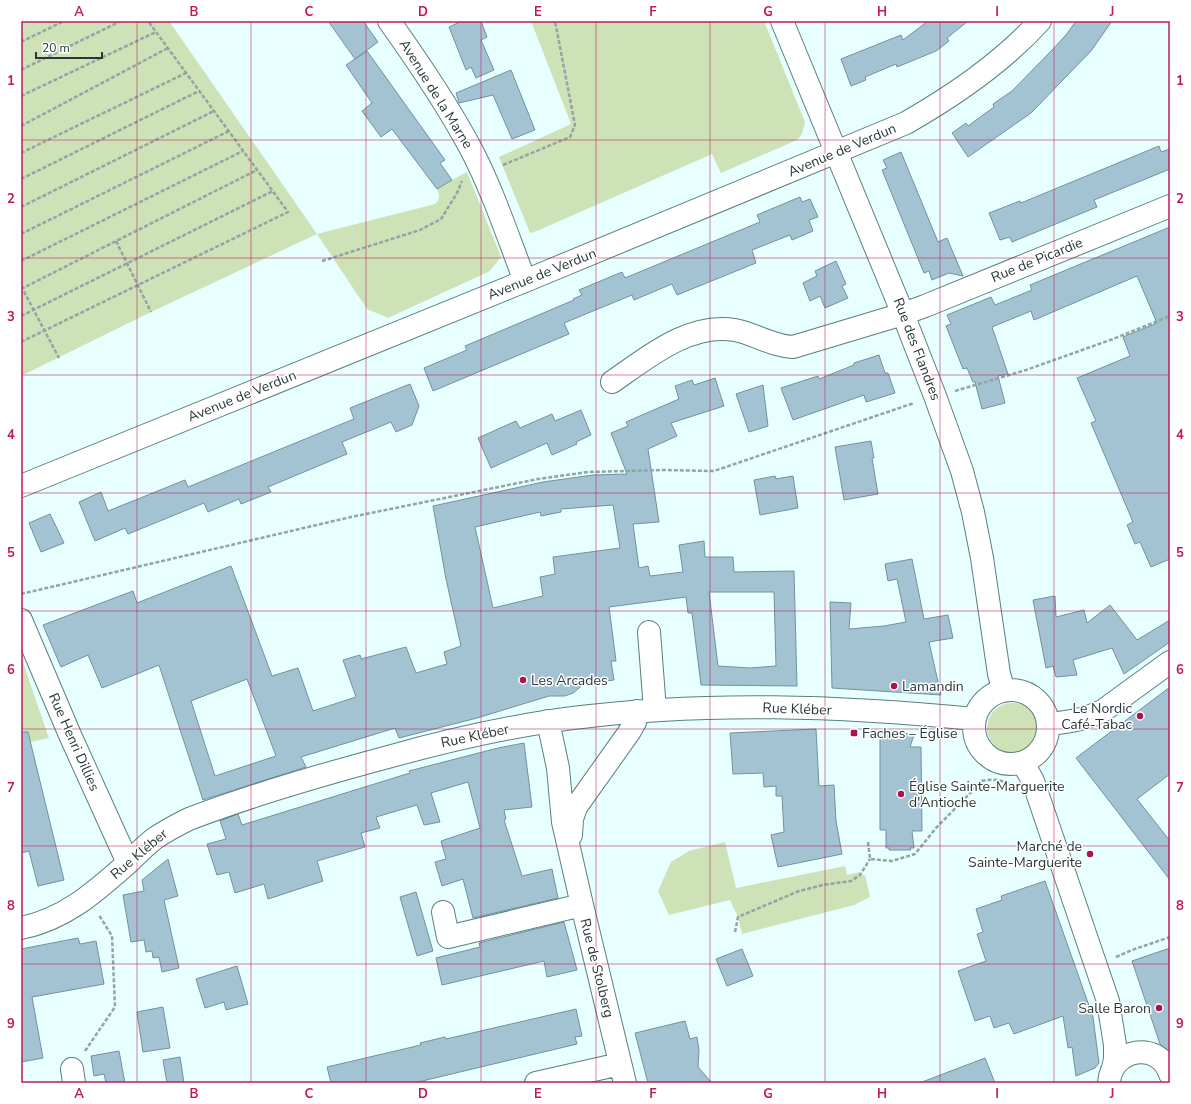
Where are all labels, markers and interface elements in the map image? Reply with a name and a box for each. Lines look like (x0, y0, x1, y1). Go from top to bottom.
text: A (74, 3, 84, 21)
text: B (190, 3, 199, 21)
text: C (305, 3, 314, 21)
text: D (418, 3, 428, 21)
text: E (534, 3, 542, 21)
text: F (649, 3, 657, 21)
text: G (763, 3, 773, 21)
text: H (877, 3, 887, 21)
text: I (995, 3, 999, 21)
text: J (1109, 3, 1114, 21)
scale bar (36, 34, 102, 60)
street label: Avenue de la Marne (395, 36, 477, 152)
text: 20 m (42, 40, 70, 56)
text: 1 (7, 72, 15, 90)
text: 1 (1176, 72, 1184, 90)
street label: Avenue de Verdun (785, 119, 899, 181)
text: 2 (7, 190, 15, 208)
text: 2 (1176, 190, 1184, 208)
street label: Rue de Picardie (988, 233, 1086, 287)
street label: Avenue de Verdun (485, 244, 599, 304)
street label: Rue des Flandres (889, 295, 945, 403)
text: 3 (7, 308, 15, 326)
text: 3 (1176, 308, 1184, 326)
street label: Avenue de Verdun (185, 366, 299, 426)
text: 4 (7, 426, 15, 444)
text: 4 (1176, 426, 1184, 444)
text: 5 (7, 544, 15, 562)
text: 5 (1176, 544, 1184, 562)
text: 6 (7, 661, 15, 679)
text: 6 (1176, 661, 1184, 679)
place label: Les Arcades (531, 671, 608, 690)
marker: Les Arcades (518, 675, 528, 685)
place label: Lamandin (902, 677, 964, 696)
marker: Lamandin (889, 681, 899, 691)
street label: Rue Henri Dillies (44, 690, 104, 794)
street label: Rue Kléber (762, 698, 832, 720)
place label: Le Nordic Café-Tabac (1061, 699, 1133, 734)
marker: Le Nordic Café-Tabac (1135, 711, 1145, 721)
street label: Rue Kléber (439, 720, 511, 752)
place label: Faches – Église (862, 724, 958, 743)
marker: Faches – Église (849, 728, 859, 738)
place label: Église Sainte-Marguerite d'Antioche (909, 777, 1064, 812)
text: 7 (7, 779, 15, 797)
text: 7 (1176, 779, 1184, 797)
marker: Église Sainte-Marguerite d'Antioche (896, 789, 906, 799)
street label: Rue Kléber (106, 824, 172, 884)
place label: Marché de Sainte-Marguerite (968, 837, 1082, 872)
marker: Marché de Sainte-Marguerite (1085, 849, 1095, 859)
text: 8 (7, 897, 15, 915)
text: 8 (1176, 897, 1184, 915)
street label: Rue de Stolberg (575, 916, 619, 1020)
place label: Salle Baron (1078, 999, 1151, 1018)
marker: Salle Baron (1154, 1003, 1164, 1013)
text: 9 (7, 1015, 15, 1033)
text: 9 (1176, 1015, 1184, 1033)
text: A (74, 1085, 84, 1103)
text: B (190, 1085, 199, 1103)
text: C (305, 1085, 314, 1103)
text: D (418, 1085, 428, 1103)
text: E (534, 1085, 542, 1103)
text: F (649, 1085, 657, 1103)
text: G (763, 1085, 773, 1103)
text: H (877, 1085, 887, 1103)
text: I (995, 1085, 999, 1103)
text: J (1109, 1085, 1114, 1103)

